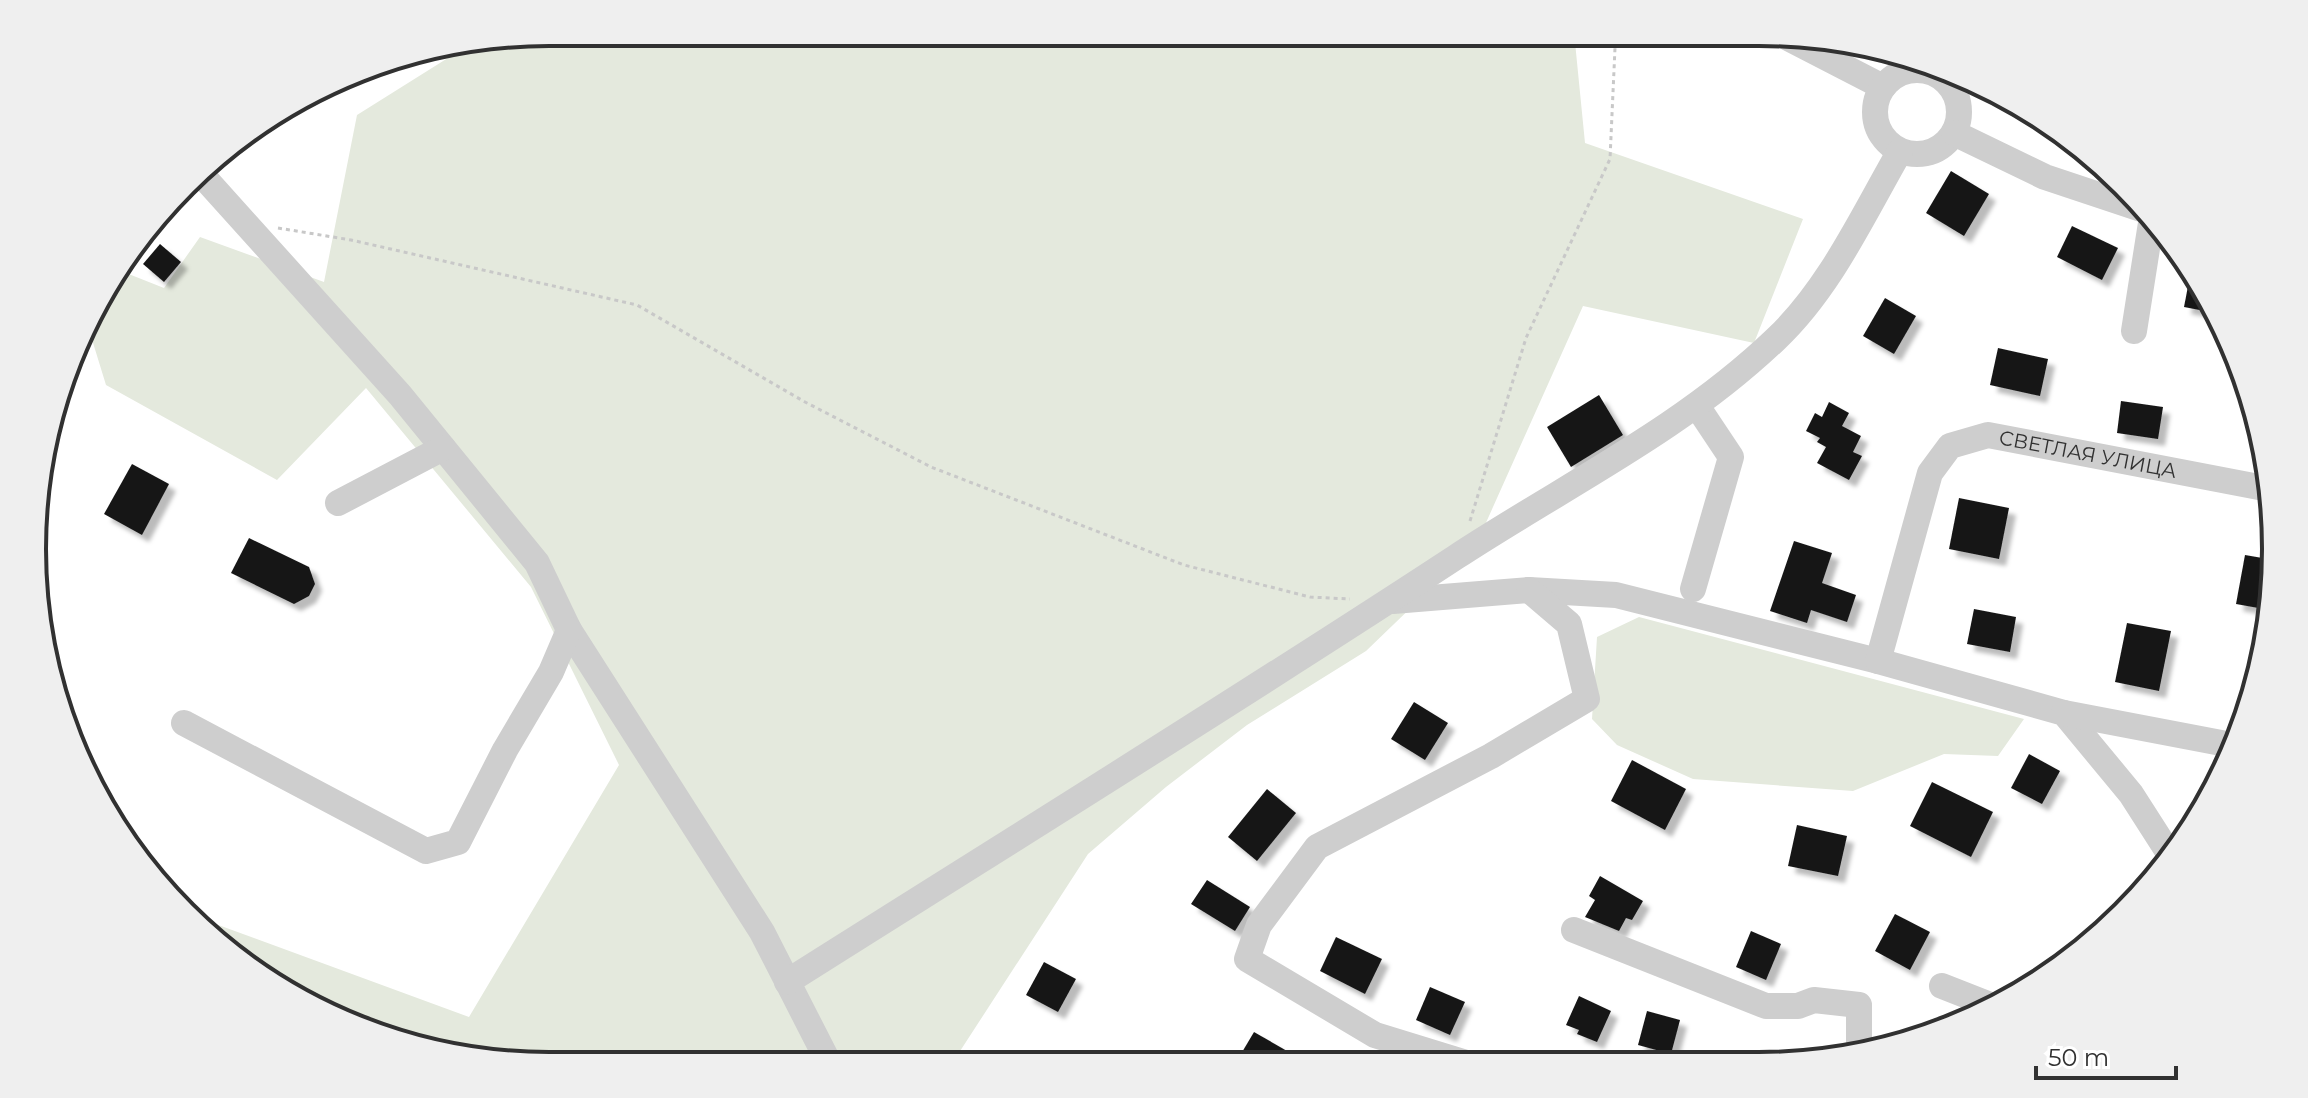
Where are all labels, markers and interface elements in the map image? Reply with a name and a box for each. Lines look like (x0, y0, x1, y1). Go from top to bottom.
street label: СВЕТЛАЯ УЛИЦА (1997, 425, 2179, 483)
scale bar (2036, 1030, 2176, 1080)
text: 50 m (2048, 1043, 2109, 1072)

